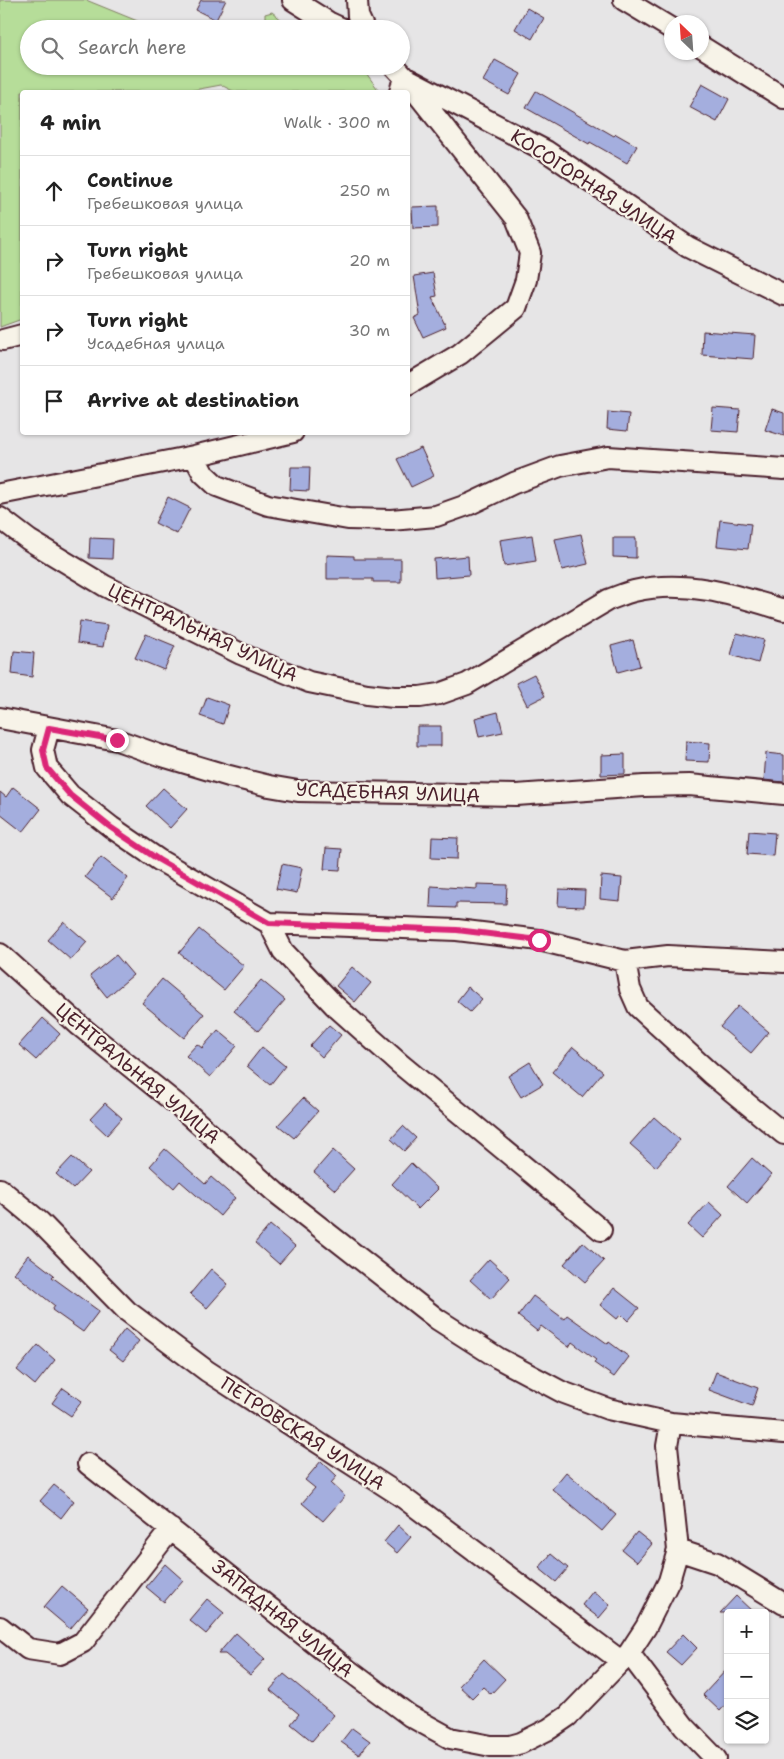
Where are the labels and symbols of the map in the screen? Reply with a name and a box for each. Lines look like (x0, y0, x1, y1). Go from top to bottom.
north arrow (664, 15, 709, 60)
street label: КОСОГОРНАЯ УЛИЦА (506, 123, 682, 250)
street label: ЦЕНТРАЛЬНАЯ УЛИЦА (104, 577, 302, 688)
route end (106, 729, 129, 752)
street label: УСАДЕБНАЯ УЛИЦА (296, 777, 481, 808)
route start (528, 929, 551, 952)
street label: ЦЕНТРАЛЬНАЯ УЛИЦА (50, 997, 225, 1150)
street label: ПЕТРОВСКАЯ УЛИЦА (216, 1371, 390, 1496)
street label: ЗАПАДНАЯ УЛИЦА (207, 1554, 359, 1683)

